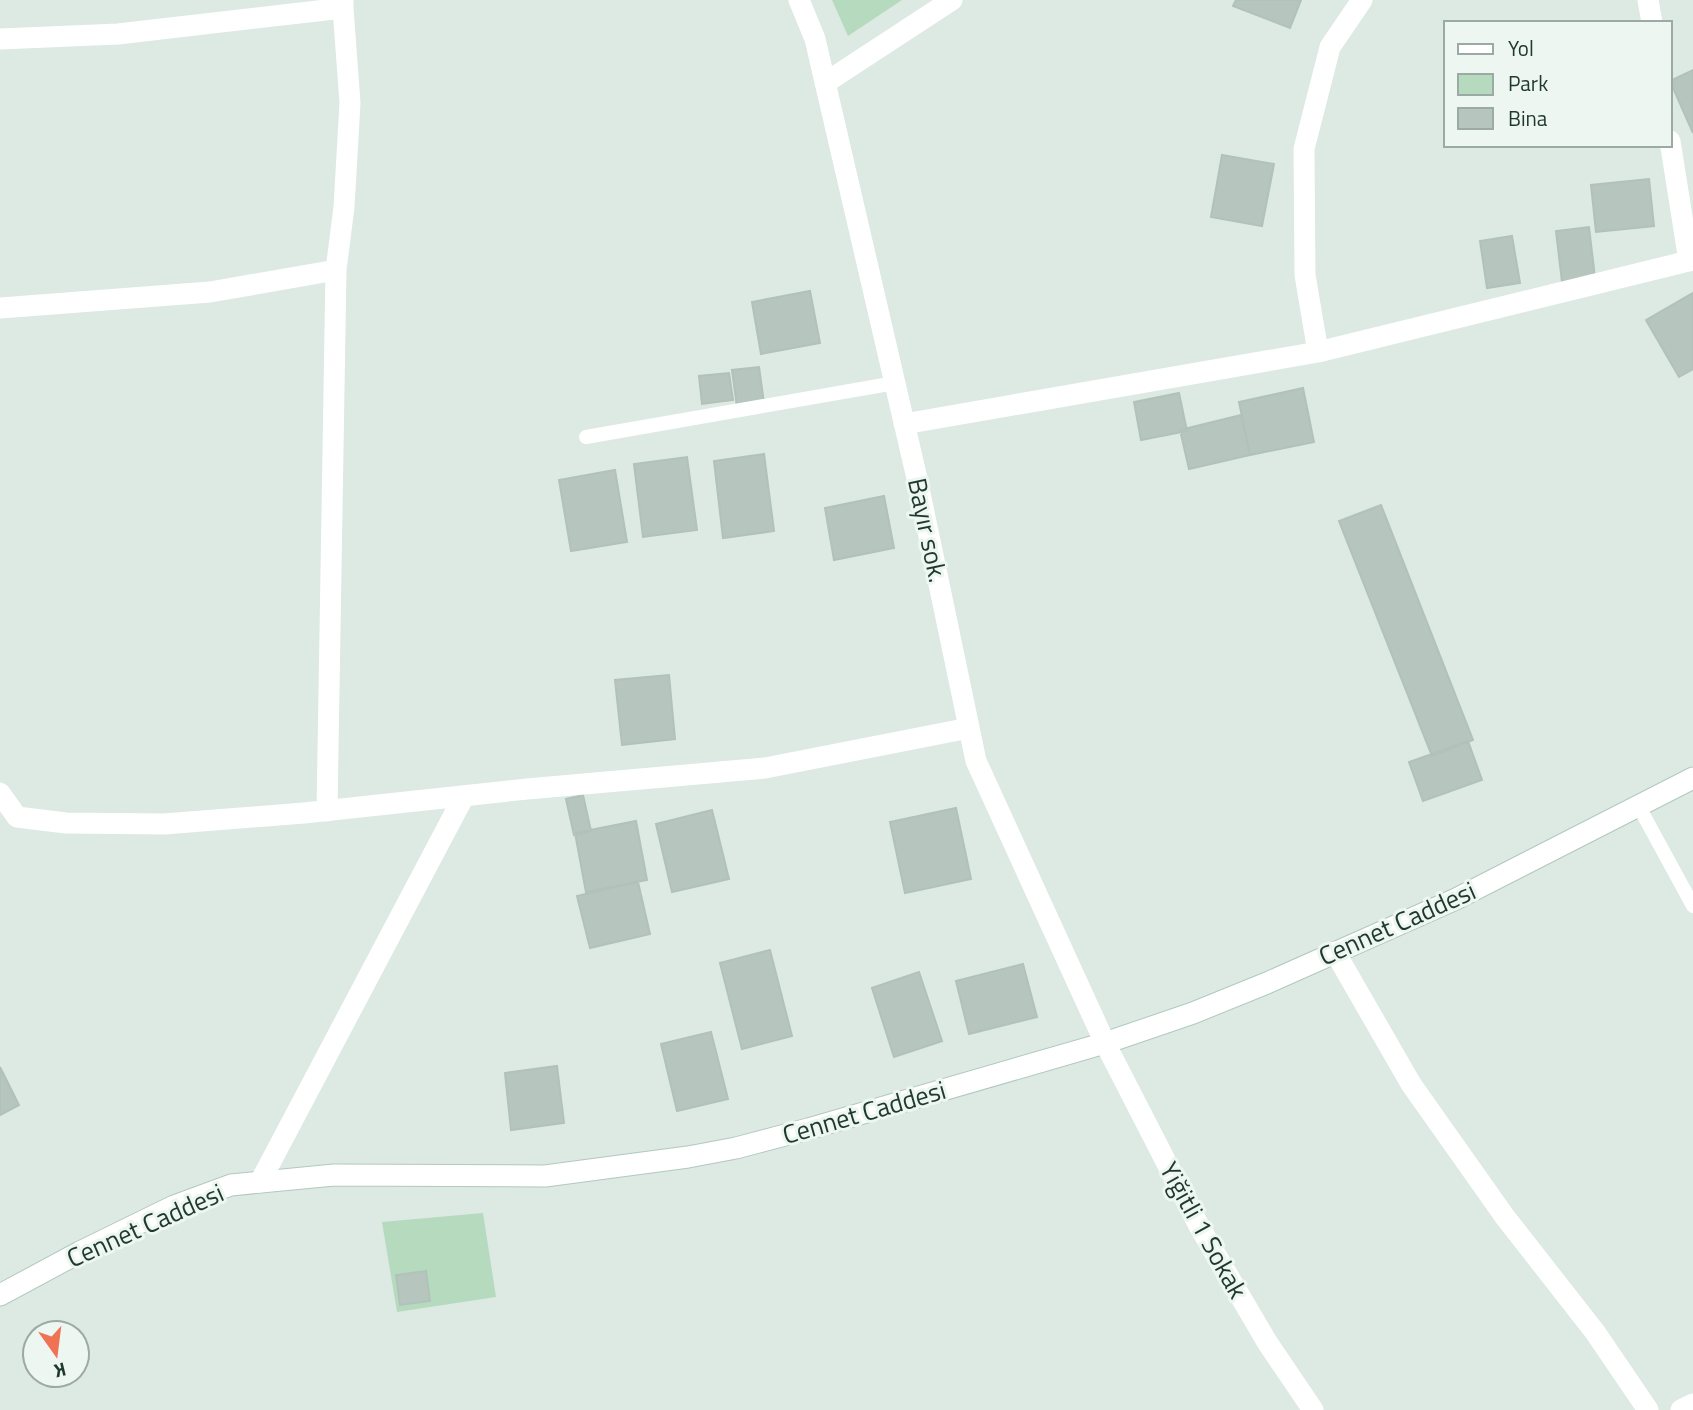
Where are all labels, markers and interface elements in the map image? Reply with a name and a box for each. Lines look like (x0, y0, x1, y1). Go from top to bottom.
legend (1444, 21, 1672, 147)
text: Yol (1508, 32, 1534, 64)
text: Park (1508, 67, 1548, 99)
text: Bina (1508, 102, 1548, 134)
street label: Bayır sok. (898, 474, 958, 586)
street label: Cennet Caddesi (1312, 871, 1482, 975)
street label: Cennet Caddesi (778, 1070, 950, 1154)
street label: Yiğitli 1 Sokak (1150, 1154, 1258, 1306)
street label: Cennet Caddesi (60, 1173, 230, 1277)
north arrow (21, 1319, 91, 1389)
text: K (51, 1356, 69, 1386)

